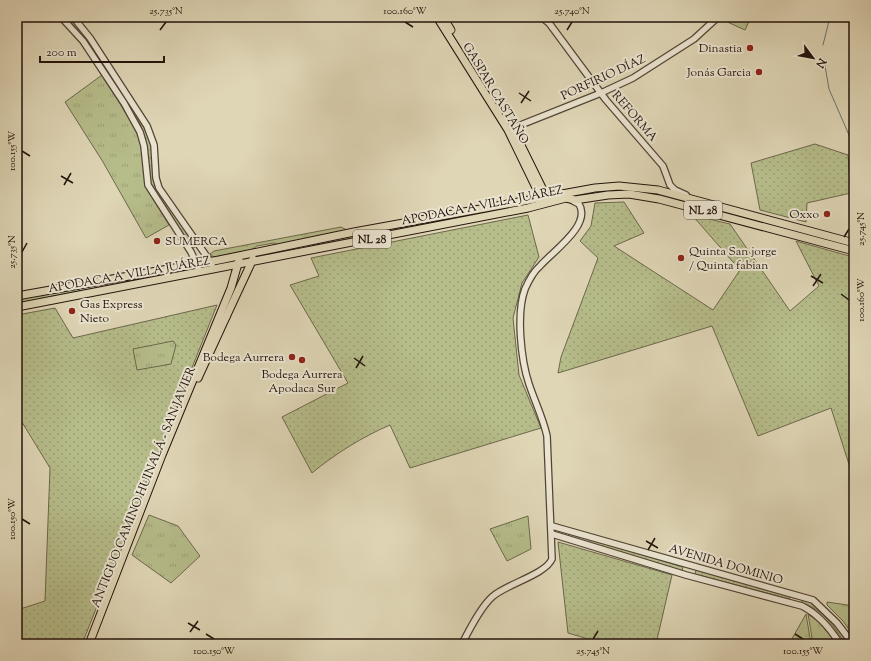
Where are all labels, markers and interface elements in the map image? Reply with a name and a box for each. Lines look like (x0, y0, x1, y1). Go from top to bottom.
text: 25.735°N (149, 4, 183, 19)
text: 100.160°W (383, 4, 427, 19)
text: 25.740°N (554, 4, 590, 19)
scale bar (40, 38, 164, 64)
north arrow (793, 38, 833, 78)
street label: GASPAR CASTAÑO (458, 39, 533, 148)
place label: Dinastia (699, 40, 742, 58)
marker: Dinastia (745, 43, 755, 53)
text: 200 m (46, 44, 77, 62)
street label: PORFIRIO DÍAZ (558, 50, 649, 105)
text: N (811, 54, 830, 71)
place label: Jonás Garcia (686, 64, 751, 82)
marker: Jonás Garcia (754, 67, 764, 77)
street label: REFORMA (607, 87, 662, 146)
text: 100.155°W (5, 131, 20, 171)
street label: APODACA A VILLA JUÁREZ (400, 181, 565, 230)
road number: NL 28 (684, 201, 722, 219)
place label: Oxxo (789, 206, 819, 224)
marker: Oxxo (822, 209, 832, 219)
text: 25.745°N (854, 212, 869, 246)
road number: NL 28 (353, 230, 391, 248)
place label: SUMERCA (165, 233, 228, 251)
text: 25.735°N (5, 235, 20, 269)
marker: SUMERCA (152, 236, 162, 246)
place label: Quinta San jorge / Quinta fabian (689, 243, 777, 275)
street label: APODACA A VILLA JUÁREZ (47, 252, 212, 298)
marker: Quinta San jorge / Quinta fabian (676, 253, 686, 263)
text: 100.160°W (854, 278, 869, 322)
place label: Gas Express Nieto (80, 296, 143, 328)
marker: Gas Express Nieto (67, 306, 77, 316)
place label: Bodega Aurrera (203, 349, 284, 367)
marker: Bodega Aurrera (287, 352, 297, 362)
marker: Bodega Aurrera Apodaca Sur (297, 355, 307, 365)
street label: ANTIGUO CAMINO HUINALÁ - SAN JAVIER (87, 364, 201, 611)
place label: Bodega Aurrera Apodaca Sur (261, 366, 343, 398)
text: 100.150°W (5, 498, 20, 540)
street label: AVENIDA DOMINIO (667, 540, 785, 590)
text: 100.150°W (193, 644, 235, 659)
text: 25.745°N (576, 644, 610, 659)
text: 100.155°W (783, 644, 823, 659)

